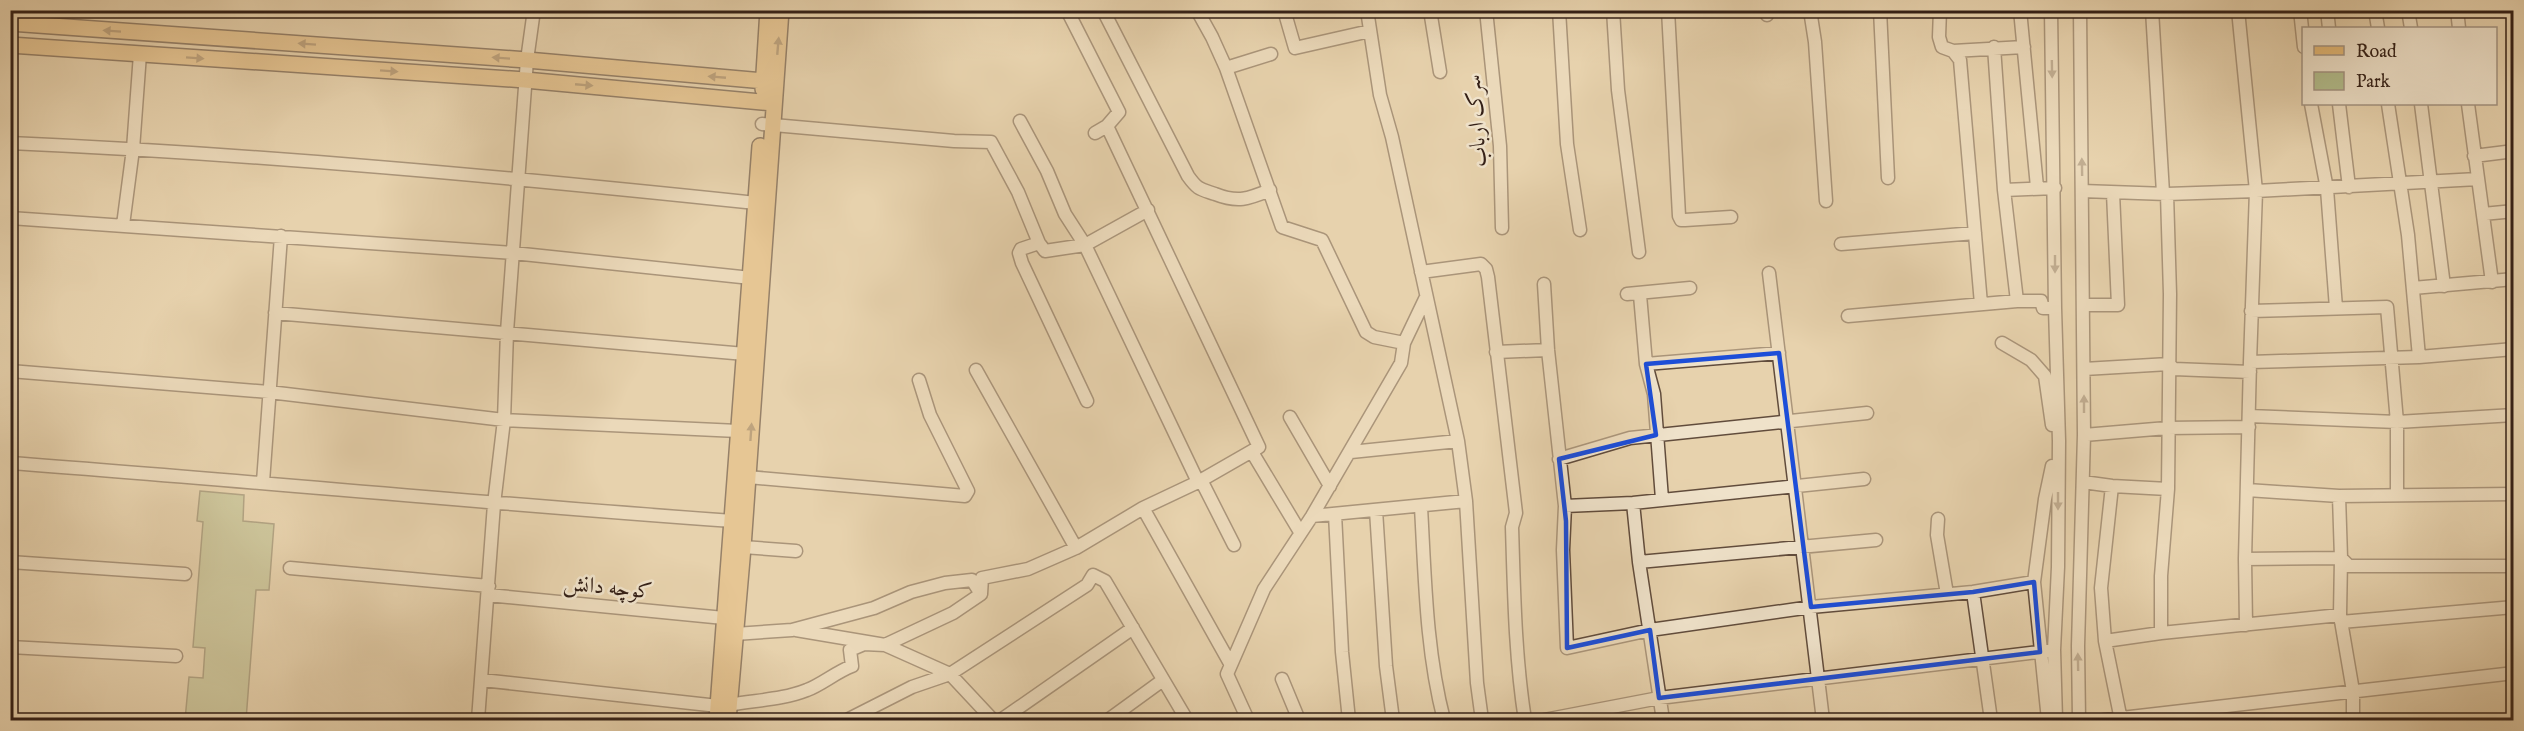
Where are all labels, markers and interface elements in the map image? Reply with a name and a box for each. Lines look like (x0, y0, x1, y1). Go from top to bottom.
one-way arrow (103, 26, 122, 35)
legend (2302, 27, 2497, 105)
one-way arrow (773, 37, 783, 56)
one-way arrow (297, 40, 316, 49)
text: Road (2356, 41, 2397, 64)
one-way arrow (185, 53, 204, 62)
one-way arrow (492, 53, 511, 63)
one-way arrow (2048, 59, 2057, 78)
one-way arrow (380, 66, 399, 76)
text: Park (2356, 71, 2391, 94)
one-way arrow (707, 72, 726, 82)
street label: سرک ارباب (1460, 74, 1494, 168)
one-way arrow (574, 80, 593, 90)
one-way arrow (2077, 158, 2087, 177)
one-way arrow (2050, 254, 2060, 273)
one-way arrow (2079, 395, 2089, 414)
one-way arrow (746, 422, 756, 441)
one-way arrow (2053, 491, 2063, 510)
street label: کوچه دانش (562, 569, 654, 607)
one-way arrow (2074, 653, 2083, 672)

